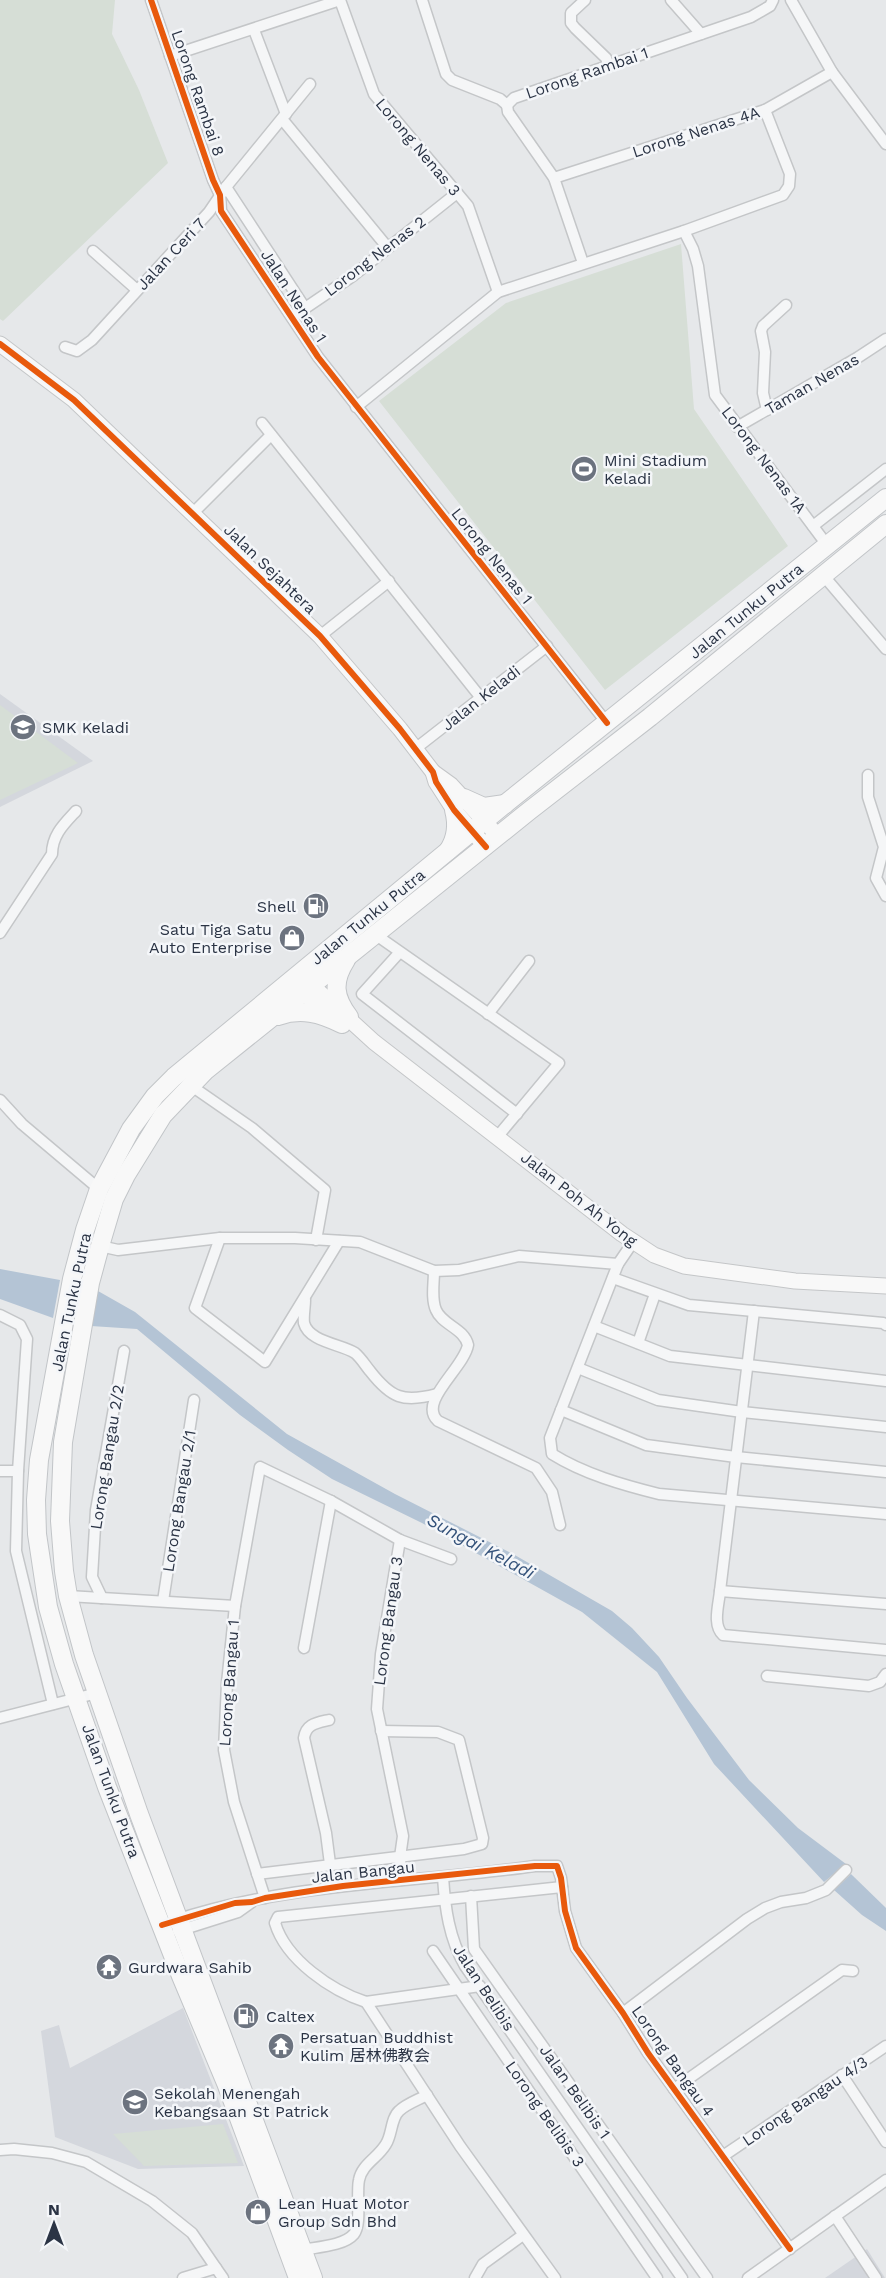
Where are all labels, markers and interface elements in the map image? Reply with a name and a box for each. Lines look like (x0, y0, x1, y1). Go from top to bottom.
street label: Lorong Rambai 8 (167, 27, 229, 159)
street label: Lorong Rambai 1 (523, 43, 651, 103)
street label: Lorong Nenas 3 (372, 94, 464, 200)
street label: Lorong Nenas 4A (630, 102, 762, 162)
street label: Lorong Nenas 2 (321, 212, 429, 300)
street label: Jalan Ceri 7 (133, 214, 209, 294)
street label: Jalan Nenas 1 (257, 246, 331, 346)
street label: Taman Nenas (762, 350, 862, 418)
street label: Lorong Nenas 1A (718, 403, 811, 518)
place label: Mini Stadium Keladi (604, 451, 707, 488)
sports icon: Mini Stadium Keladi (569, 454, 599, 484)
street label: Lorong Nenas 1 (447, 504, 537, 608)
street label: Jalan Sejahtera (220, 520, 320, 618)
street label: Jalan Tunku Putra (685, 559, 807, 663)
street label: Jalan Keladi (438, 661, 524, 735)
school or university icon: SMK Keladi (8, 712, 38, 742)
place label: SMK Keladi (42, 718, 129, 737)
street label: Jalan Tunku Putra (307, 865, 429, 969)
fuel station icon: Shell (301, 891, 331, 921)
place label: Shell (257, 897, 296, 916)
place label: Satu Tiga Satu Auto Enterprise (149, 920, 272, 957)
shop icon: Satu Tiga Satu Auto Enterprise (277, 923, 307, 953)
street label: Jalan Poh Ah Yong (517, 1148, 641, 1251)
street label: Jalan Tunku Putra (47, 1231, 95, 1373)
street label: Lorong Bangau 2/2 (86, 1383, 128, 1531)
street label: Lorong Bangau 2/1 (158, 1429, 200, 1573)
water label: Sungai Keladi (424, 1509, 540, 1584)
street label: Lorong Bangau 3 (370, 1555, 406, 1687)
street label: Lorong Bangau 1 (215, 1619, 243, 1747)
street label: Jalan Tunku Putra (78, 1721, 144, 1861)
street label: Jalan Bangau (310, 1857, 416, 1887)
street label: Jalan Belibis (449, 1941, 519, 2035)
temple icon: Gurdwara Sahib (94, 1952, 124, 1982)
place label: Gurdwara Sahib (128, 1958, 252, 1977)
fuel station icon: Caltex (231, 2001, 261, 2031)
street label: Lorong Bangau 4 (628, 2002, 718, 2120)
place label: Caltex (266, 2007, 315, 2026)
place label: Persatuan Buddhist Kulim 居林佛教会 (300, 2028, 453, 2065)
temple icon: Persatuan Buddhist Kulim 居林佛教会 (266, 2031, 296, 2061)
street label: Jalan Belibis 1 (536, 2041, 614, 2143)
street label: Lorong Bangau 4/3 (739, 2052, 871, 2150)
street label: Lorong Belibis 3 (501, 2057, 589, 2171)
place label: Sekolah Menengah Kebangsaan St Patrick (154, 2084, 329, 2121)
school or university icon: Sekolah Menengah Kebangsaan St Patrick (120, 2087, 150, 2117)
north arrow (24, 2194, 84, 2254)
place label: Lean Huat Motor Group Sdn Bhd (278, 2194, 410, 2231)
shop icon: Lean Huat Motor Group Sdn Bhd (243, 2197, 273, 2227)
text: N (48, 2200, 60, 2219)

